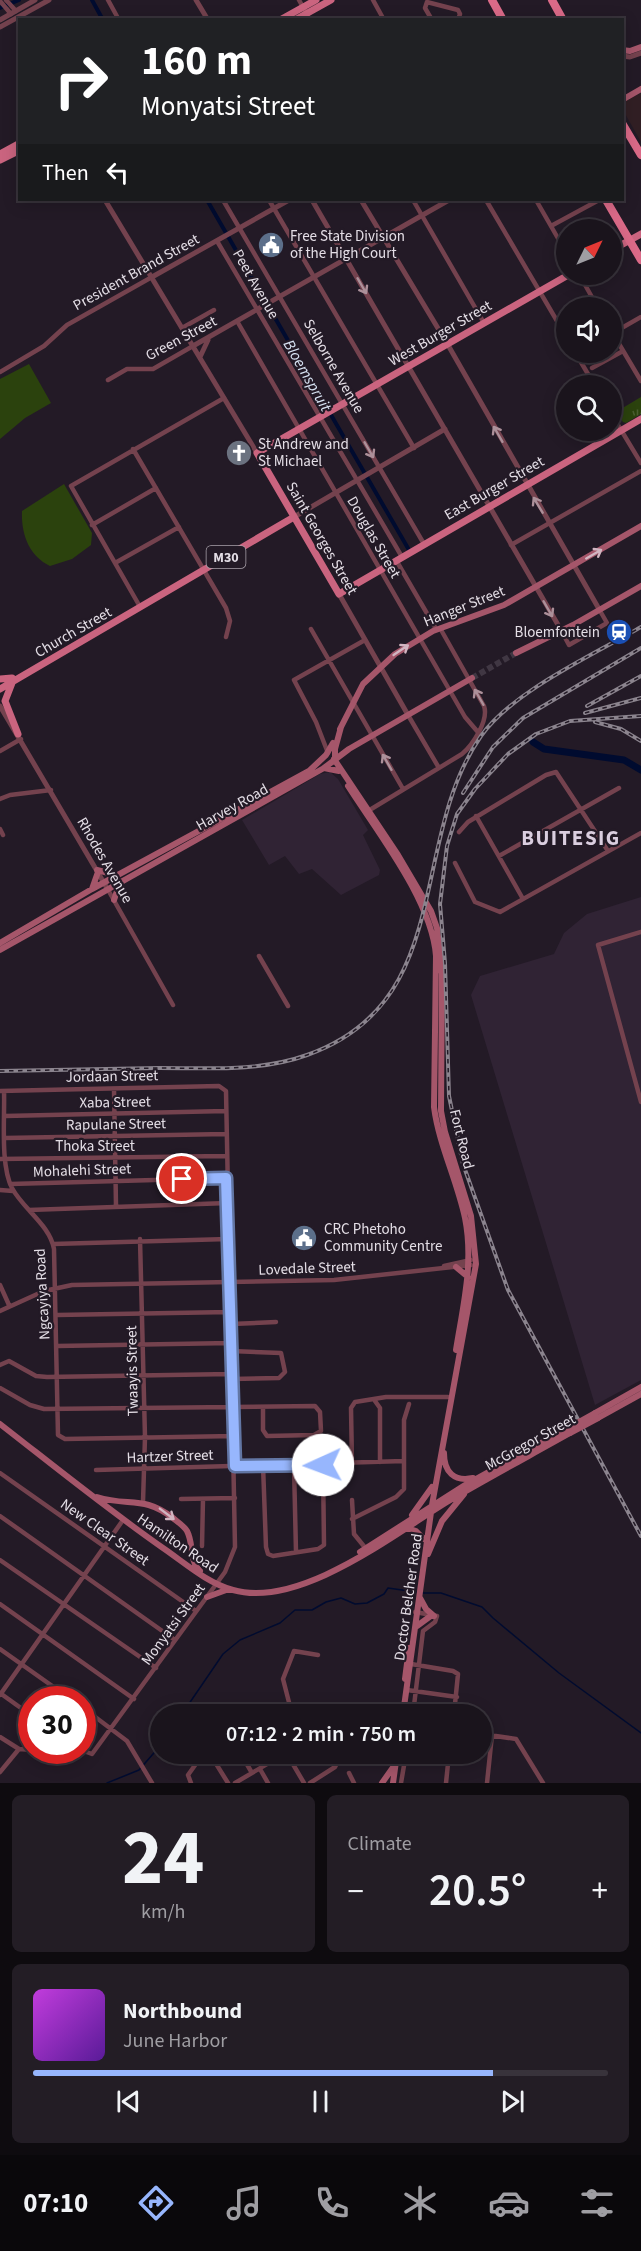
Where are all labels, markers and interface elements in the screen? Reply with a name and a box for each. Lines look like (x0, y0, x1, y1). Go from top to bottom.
text: 160 m (141, 31, 252, 91)
icon: right (42, 42, 120, 120)
text: Monyatsi Street (141, 87, 315, 126)
icon: left (101, 156, 134, 189)
text: Then (42, 157, 89, 189)
north arrow (556, 219, 622, 285)
map controls (556, 219, 622, 441)
place label: Free State Division of the High Court (290, 226, 405, 264)
street label: President Brand Street (69, 229, 203, 316)
public building icon: Free State Division of the High Court (256, 230, 286, 260)
street label: Peet Avenue (227, 246, 284, 323)
one-way arrow (357, 277, 369, 294)
street label: West Burger Street (385, 295, 496, 372)
button: sound (556, 297, 622, 363)
street label: Green Street (142, 311, 221, 366)
street label: Selborne Avenue (298, 315, 369, 417)
water label: Bloemspruit (278, 336, 337, 416)
button: search (556, 375, 622, 441)
one-way arrow (491, 426, 503, 443)
place label: St Andrew and St Michael (258, 434, 349, 472)
church icon: St Andrew and St Michael (224, 438, 254, 468)
one-way arrow (363, 441, 375, 458)
street label: East Burger Street (440, 451, 548, 526)
street label: Saint Georges Street (281, 478, 362, 599)
street label: Douglas Street (342, 492, 405, 582)
one-way arrow (532, 497, 544, 514)
road number: M30 (206, 546, 246, 568)
one-way arrow (585, 548, 602, 560)
street label: Hanger Street (420, 581, 508, 632)
one-way arrow (543, 600, 555, 617)
street label: Church Street (31, 602, 116, 663)
station icon: Bloemfontein (604, 617, 634, 647)
place label: Bloemfontein (515, 622, 600, 643)
one-way arrow (393, 644, 409, 656)
one-way arrow (473, 689, 485, 706)
one-way arrow (381, 754, 393, 771)
street label: Harvey Road (192, 779, 272, 836)
street label: Rhodes Avenue (71, 813, 138, 907)
district label: BUITESIG (521, 823, 621, 853)
street label: Jordaan Street (66, 1065, 158, 1088)
street label: Xaba Street (79, 1091, 151, 1114)
street label: Fort Road (444, 1107, 479, 1171)
street label: Rapulane Street (66, 1113, 166, 1136)
street label: Thoka Street (55, 1136, 135, 1157)
pin (156, 1153, 207, 1204)
street label: Mohalehi Street (32, 1158, 132, 1183)
icon: arrive (165, 1162, 198, 1195)
place label: CRC Phetoho Community Centre (324, 1219, 442, 1257)
public building icon: CRC Phetoho Community Centre (289, 1223, 319, 1253)
street label: Ngcayiya Road (30, 1248, 55, 1340)
street label: Lovedale Street (258, 1256, 356, 1281)
street label: Twaayis Street (121, 1325, 144, 1417)
street label: McGregor Street (481, 1409, 579, 1476)
position arrow (291, 1433, 355, 1497)
street label: Hartzer Street (126, 1444, 214, 1469)
street label: New Clear Street (56, 1494, 153, 1571)
one-way arrow (158, 1507, 174, 1520)
street label: Hamilton Road (133, 1509, 222, 1578)
street label: Doctor Belcher Road (389, 1532, 428, 1662)
street label: Monyatsi Street (136, 1579, 210, 1670)
speed limit sign: 30 (18, 1686, 96, 1764)
text: 07:12 · 2 min · 750 m (226, 1718, 416, 1750)
text: 24 (122, 1803, 204, 1914)
text: Climate (348, 1830, 412, 1858)
text: 20.5° (429, 1859, 526, 1923)
text: − (348, 1868, 364, 1915)
text: + (592, 1868, 608, 1915)
text: km/h (141, 1898, 185, 1926)
text: Northbound (123, 1995, 242, 2027)
text: June Harbor (123, 2027, 227, 2055)
icon: previous (112, 2085, 145, 2118)
icon: pause (304, 2085, 337, 2118)
icon: next (496, 2085, 529, 2118)
icon: directions (135, 2182, 177, 2224)
icon: music (223, 2182, 265, 2224)
icon: phone (311, 2182, 353, 2224)
icon: climate (399, 2182, 441, 2224)
icon: car (488, 2182, 530, 2224)
icon: filters (576, 2182, 618, 2224)
text: 07:10 (23, 2184, 88, 2223)

